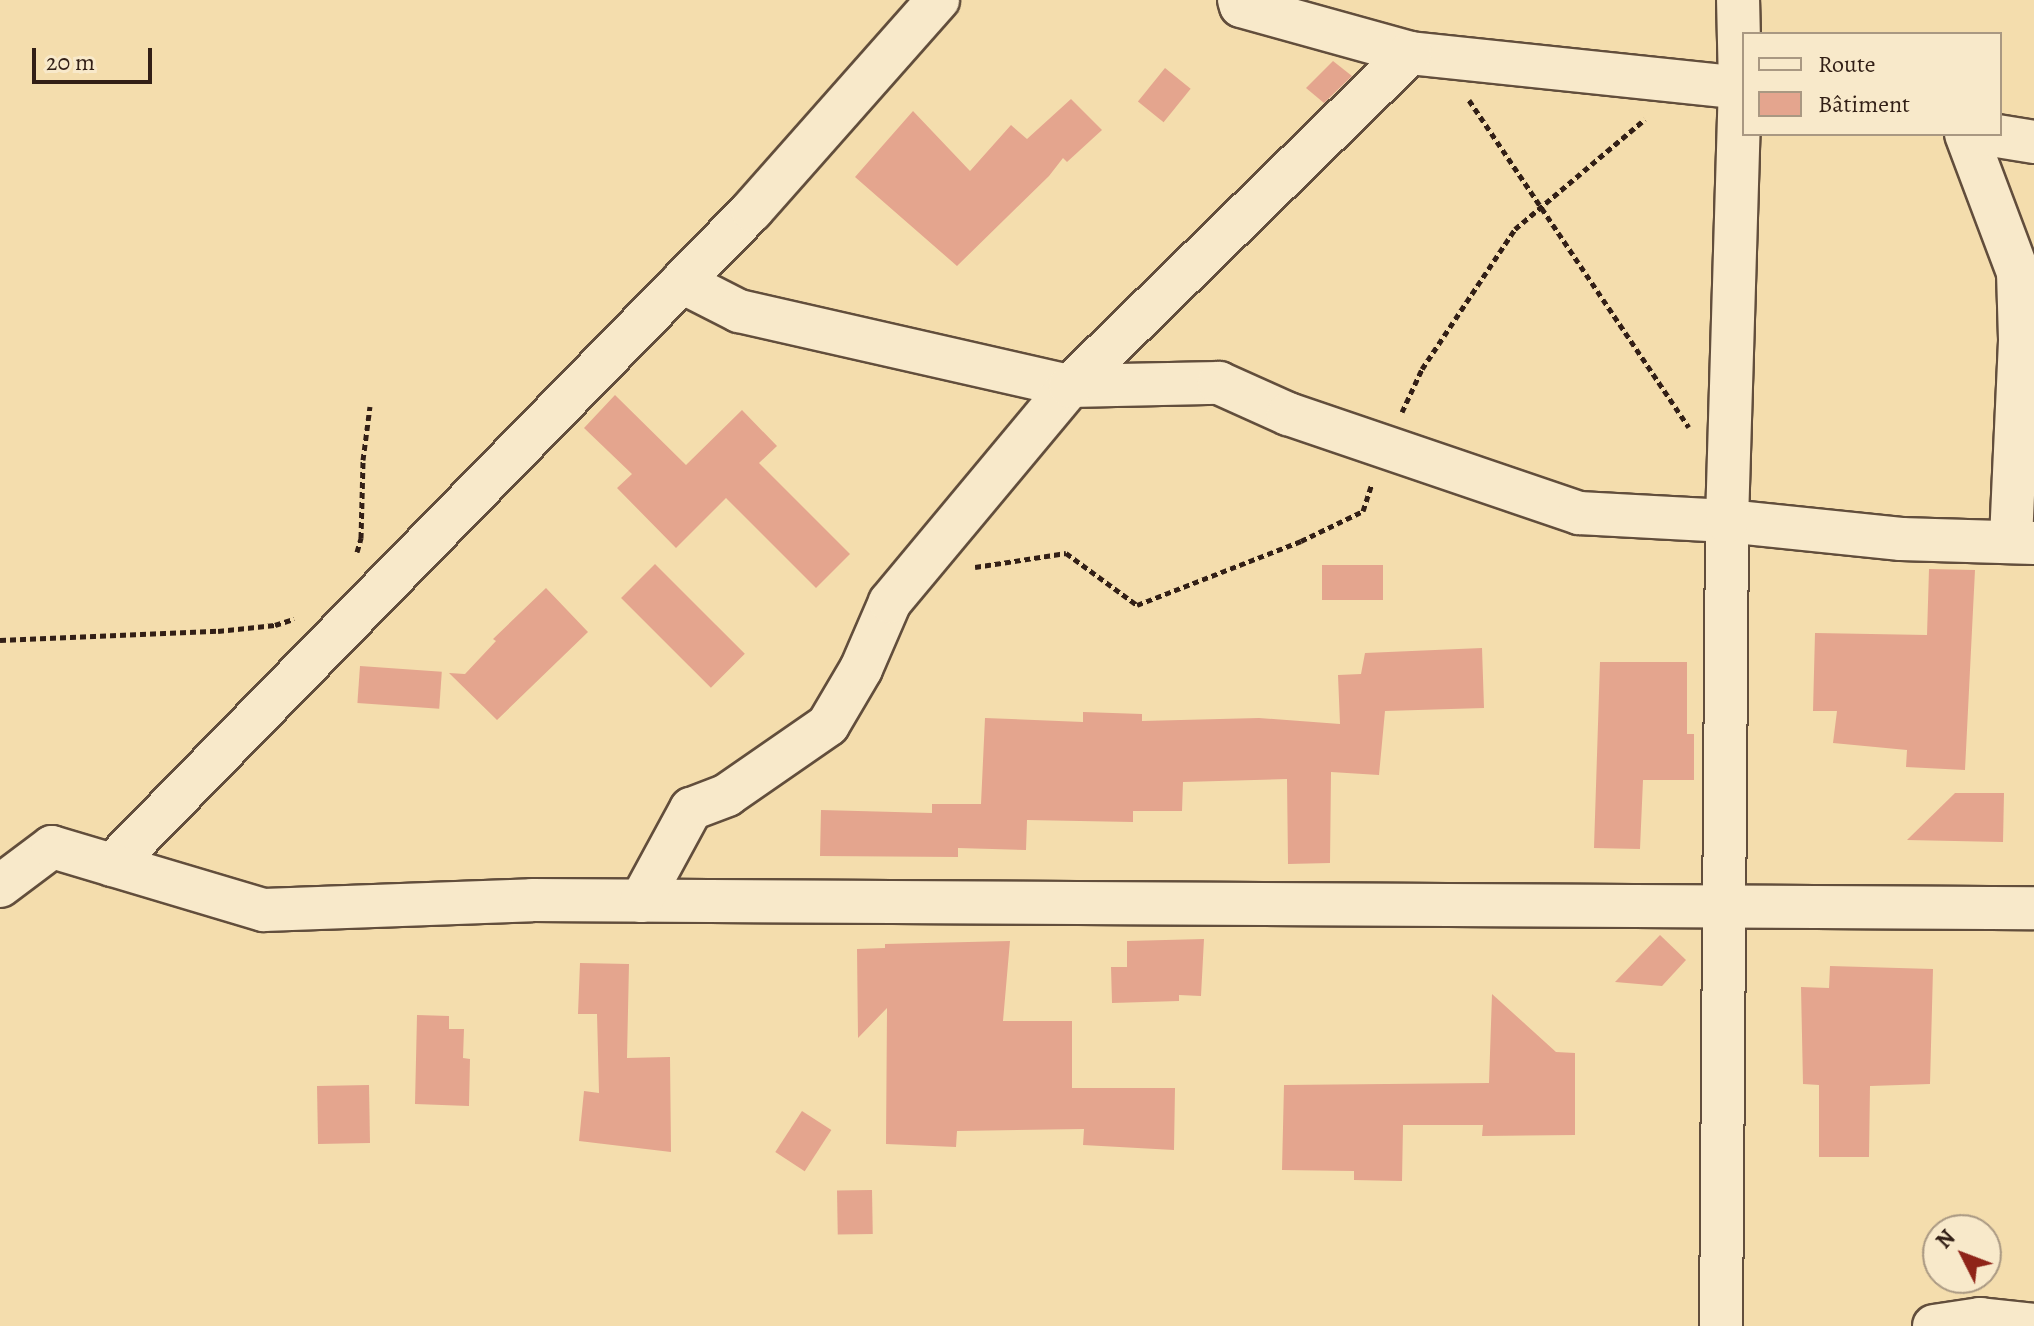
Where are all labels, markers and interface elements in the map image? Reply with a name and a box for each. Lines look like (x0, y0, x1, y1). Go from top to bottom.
scale bar (36, 32, 156, 82)
legend (1742, 32, 2002, 136)
text: 20 m (46, 46, 95, 78)
text: Route (1818, 48, 1876, 80)
text: Bâtiment (1818, 88, 1910, 120)
north arrow (1922, 1214, 2002, 1294)
text: N (1929, 1223, 1962, 1255)

